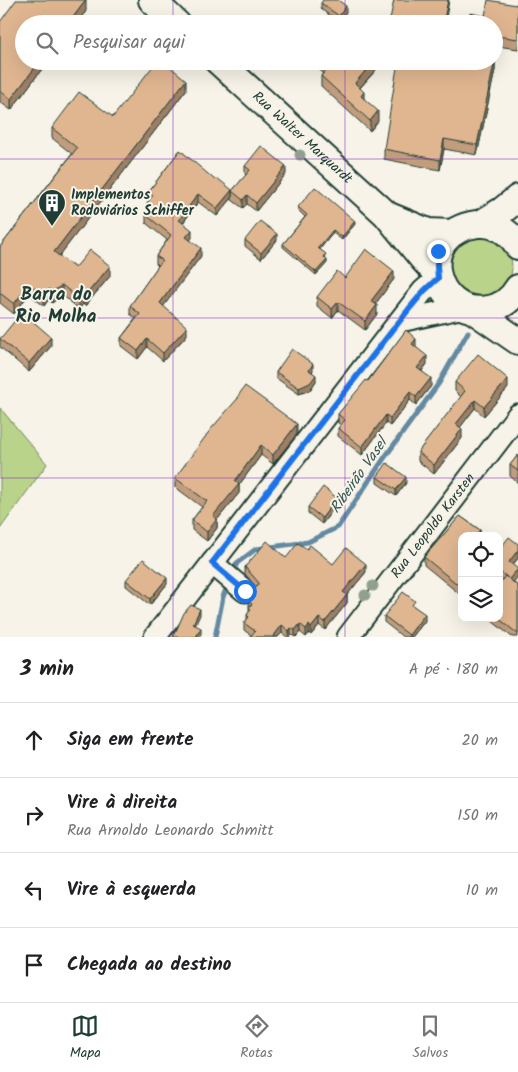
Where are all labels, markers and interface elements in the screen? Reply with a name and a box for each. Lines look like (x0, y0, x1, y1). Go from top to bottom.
search box (15, 15, 503, 70)
text: Pesquisar aqui (73, 28, 185, 58)
icon: search (33, 29, 61, 57)
street label: Rua Walter Marquardt (247, 86, 358, 190)
place label: Implementos Rodoviários Schiffer (71, 184, 195, 222)
building icon: Implementos Rodoviários Schiffer (37, 188, 67, 227)
route end (427, 240, 450, 263)
district label: Barra do Rio Molha (16, 280, 97, 332)
water label: Ribeirão Vasel (324, 431, 396, 519)
street label: Rua Leopoldo Karsten (386, 469, 481, 583)
map controls (458, 532, 503, 622)
button: locate (458, 532, 503, 577)
button: layers (458, 577, 503, 622)
route start (234, 580, 257, 603)
text: 3 min (20, 653, 74, 686)
text: A pé · 180 m (409, 657, 498, 682)
text: Siga em frente (67, 725, 194, 755)
icon: ahead (20, 726, 48, 754)
text: 20 m (462, 728, 498, 753)
text: Vire à direita (67, 788, 177, 818)
icon: right (20, 801, 48, 829)
text: 150 m (457, 803, 498, 828)
text: Rua Arnoldo Leonardo Schmitt (67, 818, 274, 843)
text: Vire à esquerda (67, 875, 196, 905)
icon: left (20, 876, 48, 904)
text: 10 m (466, 878, 498, 903)
text: Chegada ao destino (67, 950, 232, 980)
icon: arrive (20, 951, 48, 979)
tab: Mapa (70, 1012, 101, 1064)
tab: Rotas (240, 1012, 273, 1064)
tab: Salvos (412, 1012, 448, 1064)

